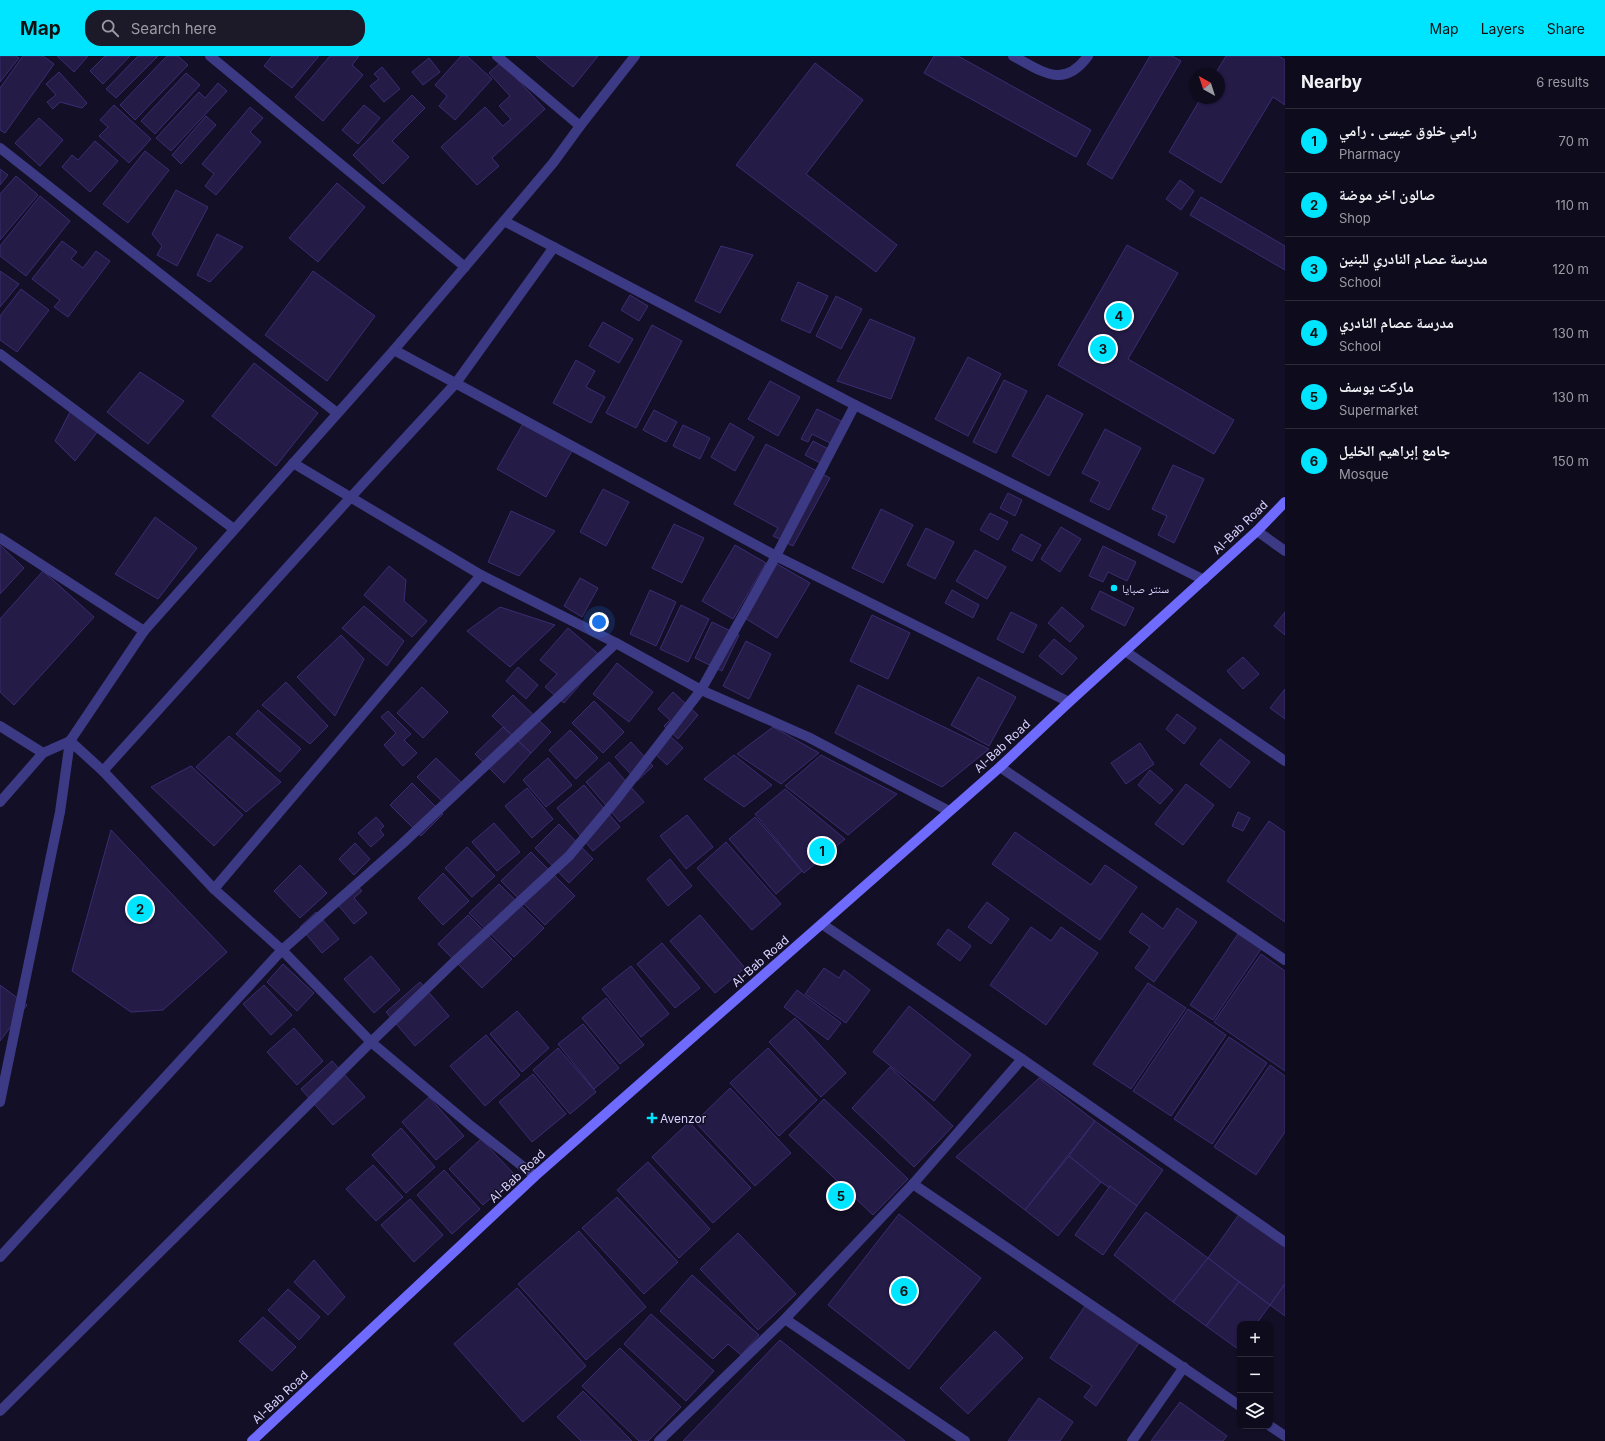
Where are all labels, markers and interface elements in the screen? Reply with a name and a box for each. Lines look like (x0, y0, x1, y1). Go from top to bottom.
search box (85, 10, 365, 46)
text: Map (20, 17, 61, 40)
icon: search (99, 17, 121, 39)
text: Search here (131, 19, 216, 38)
text: Map (1430, 20, 1459, 37)
text: Layers (1481, 20, 1525, 37)
text: Share (1547, 20, 1585, 37)
north arrow (1189, 68, 1225, 104)
text: Nearby (1301, 72, 1362, 92)
text: 6 results (1536, 74, 1589, 90)
text: رامي خلوق عيسى . رامي (1339, 121, 1477, 140)
text: 1 (1311, 133, 1317, 149)
text: 70 m (1559, 133, 1589, 149)
text: Pharmacy (1339, 146, 1401, 162)
text: صالون اخر موضة (1339, 185, 1435, 204)
text: 2 (1310, 197, 1318, 213)
text: 110 m (1555, 197, 1589, 213)
text: Shop (1339, 210, 1371, 226)
text: مدرسة عصام النادري للبنين (1339, 249, 1487, 268)
text: 3 (1310, 261, 1318, 277)
text: 120 m (1553, 261, 1589, 277)
text: School (1339, 274, 1381, 290)
pin: 4 (1106, 301, 1132, 331)
text: مدرسة عصام النادري (1339, 313, 1454, 332)
text: 4 (1310, 325, 1318, 341)
text: 130 m (1552, 325, 1589, 341)
pin: 3 (1090, 334, 1116, 364)
text: School (1339, 338, 1381, 354)
text: ماركت يوسف (1339, 377, 1414, 396)
text: 5 (1310, 389, 1318, 405)
text: 130 m (1552, 389, 1589, 405)
text: Supermarket (1339, 402, 1418, 418)
text: جامع إبراهيم الخليل (1339, 441, 1450, 460)
text: 6 (1310, 453, 1318, 469)
text: 150 m (1553, 453, 1589, 469)
text: Mosque (1339, 466, 1389, 482)
street label: Al-Bab Road (1209, 497, 1271, 557)
place label: سنتر صبايا (1122, 581, 1169, 596)
marker: سنتر صبايا (1109, 583, 1119, 593)
your location (589, 612, 609, 632)
street label: Al-Bab Road (971, 716, 1033, 776)
pin: 1 (809, 836, 835, 866)
pin: 2 (127, 894, 153, 924)
street label: Al-Bab Road (728, 932, 792, 990)
place label: Avenzor (660, 1111, 707, 1126)
marker: Avenzor (647, 1113, 657, 1123)
street label: Al-Bab Road (486, 1146, 548, 1206)
pin: 5 (828, 1181, 854, 1211)
pin: 6 (891, 1276, 917, 1306)
map controls (1237, 1321, 1273, 1429)
button: + (1237, 1321, 1273, 1357)
button: − (1237, 1357, 1273, 1393)
street label: Al-Bab Road (249, 1367, 311, 1427)
button: layers (1237, 1393, 1273, 1429)

